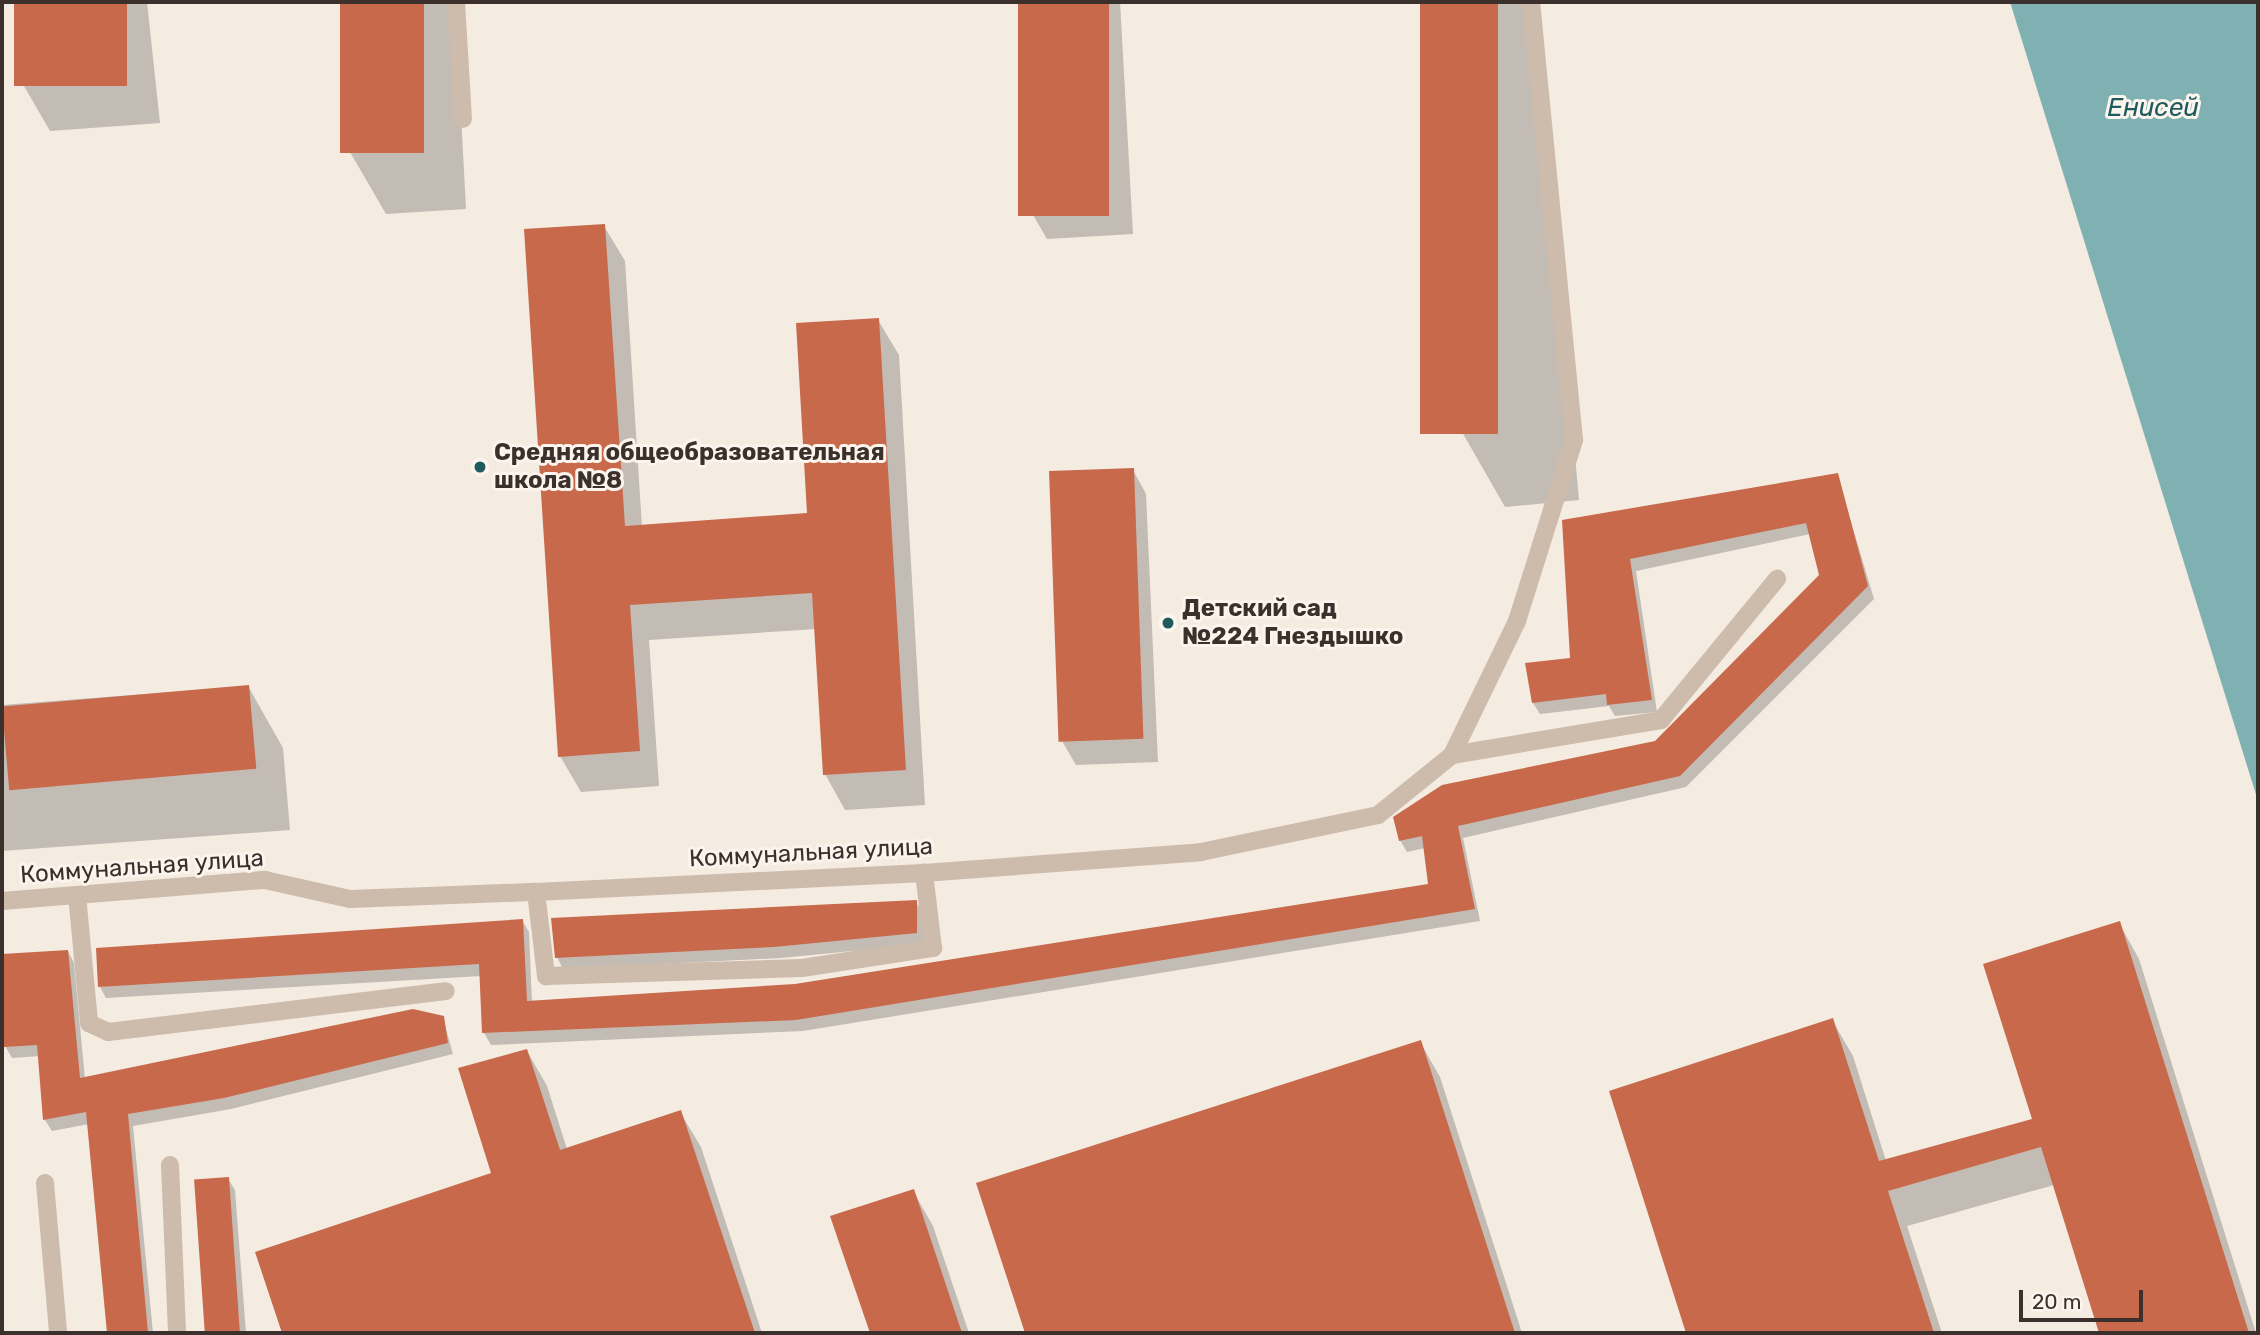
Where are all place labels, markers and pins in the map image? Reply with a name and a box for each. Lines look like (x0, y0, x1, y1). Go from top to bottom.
place label: Средняя общеобразовательная школа №8 (494, 439, 885, 495)
marker: Средняя общеобразовательная школа №8 (472, 459, 488, 475)
place label: Детский сад №224 Гнездышко (1182, 595, 1403, 651)
marker: Детский сад №224 Гнездышко (1160, 615, 1176, 631)

